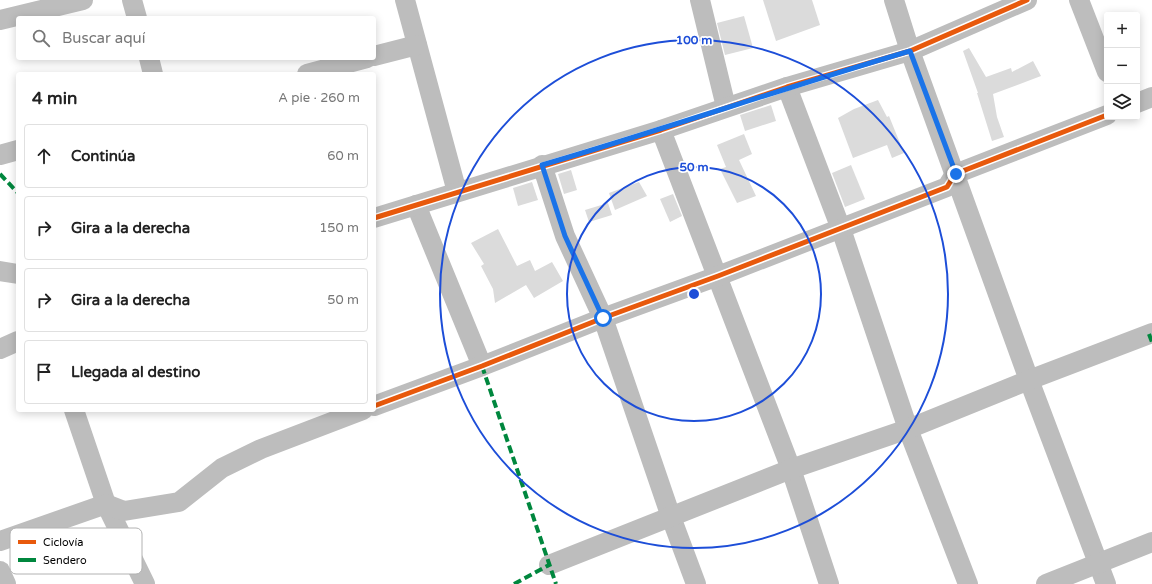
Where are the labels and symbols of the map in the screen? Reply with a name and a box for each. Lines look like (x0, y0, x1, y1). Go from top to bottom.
text: 100 m (676, 33, 712, 47)
text: 50 m (679, 160, 709, 174)
route end (947, 165, 965, 183)
centre of rings (687, 287, 701, 301)
route start (594, 309, 612, 327)
legend (10, 528, 142, 574)
text: Ciclovía (43, 536, 83, 549)
text: Sendero (43, 554, 87, 567)

